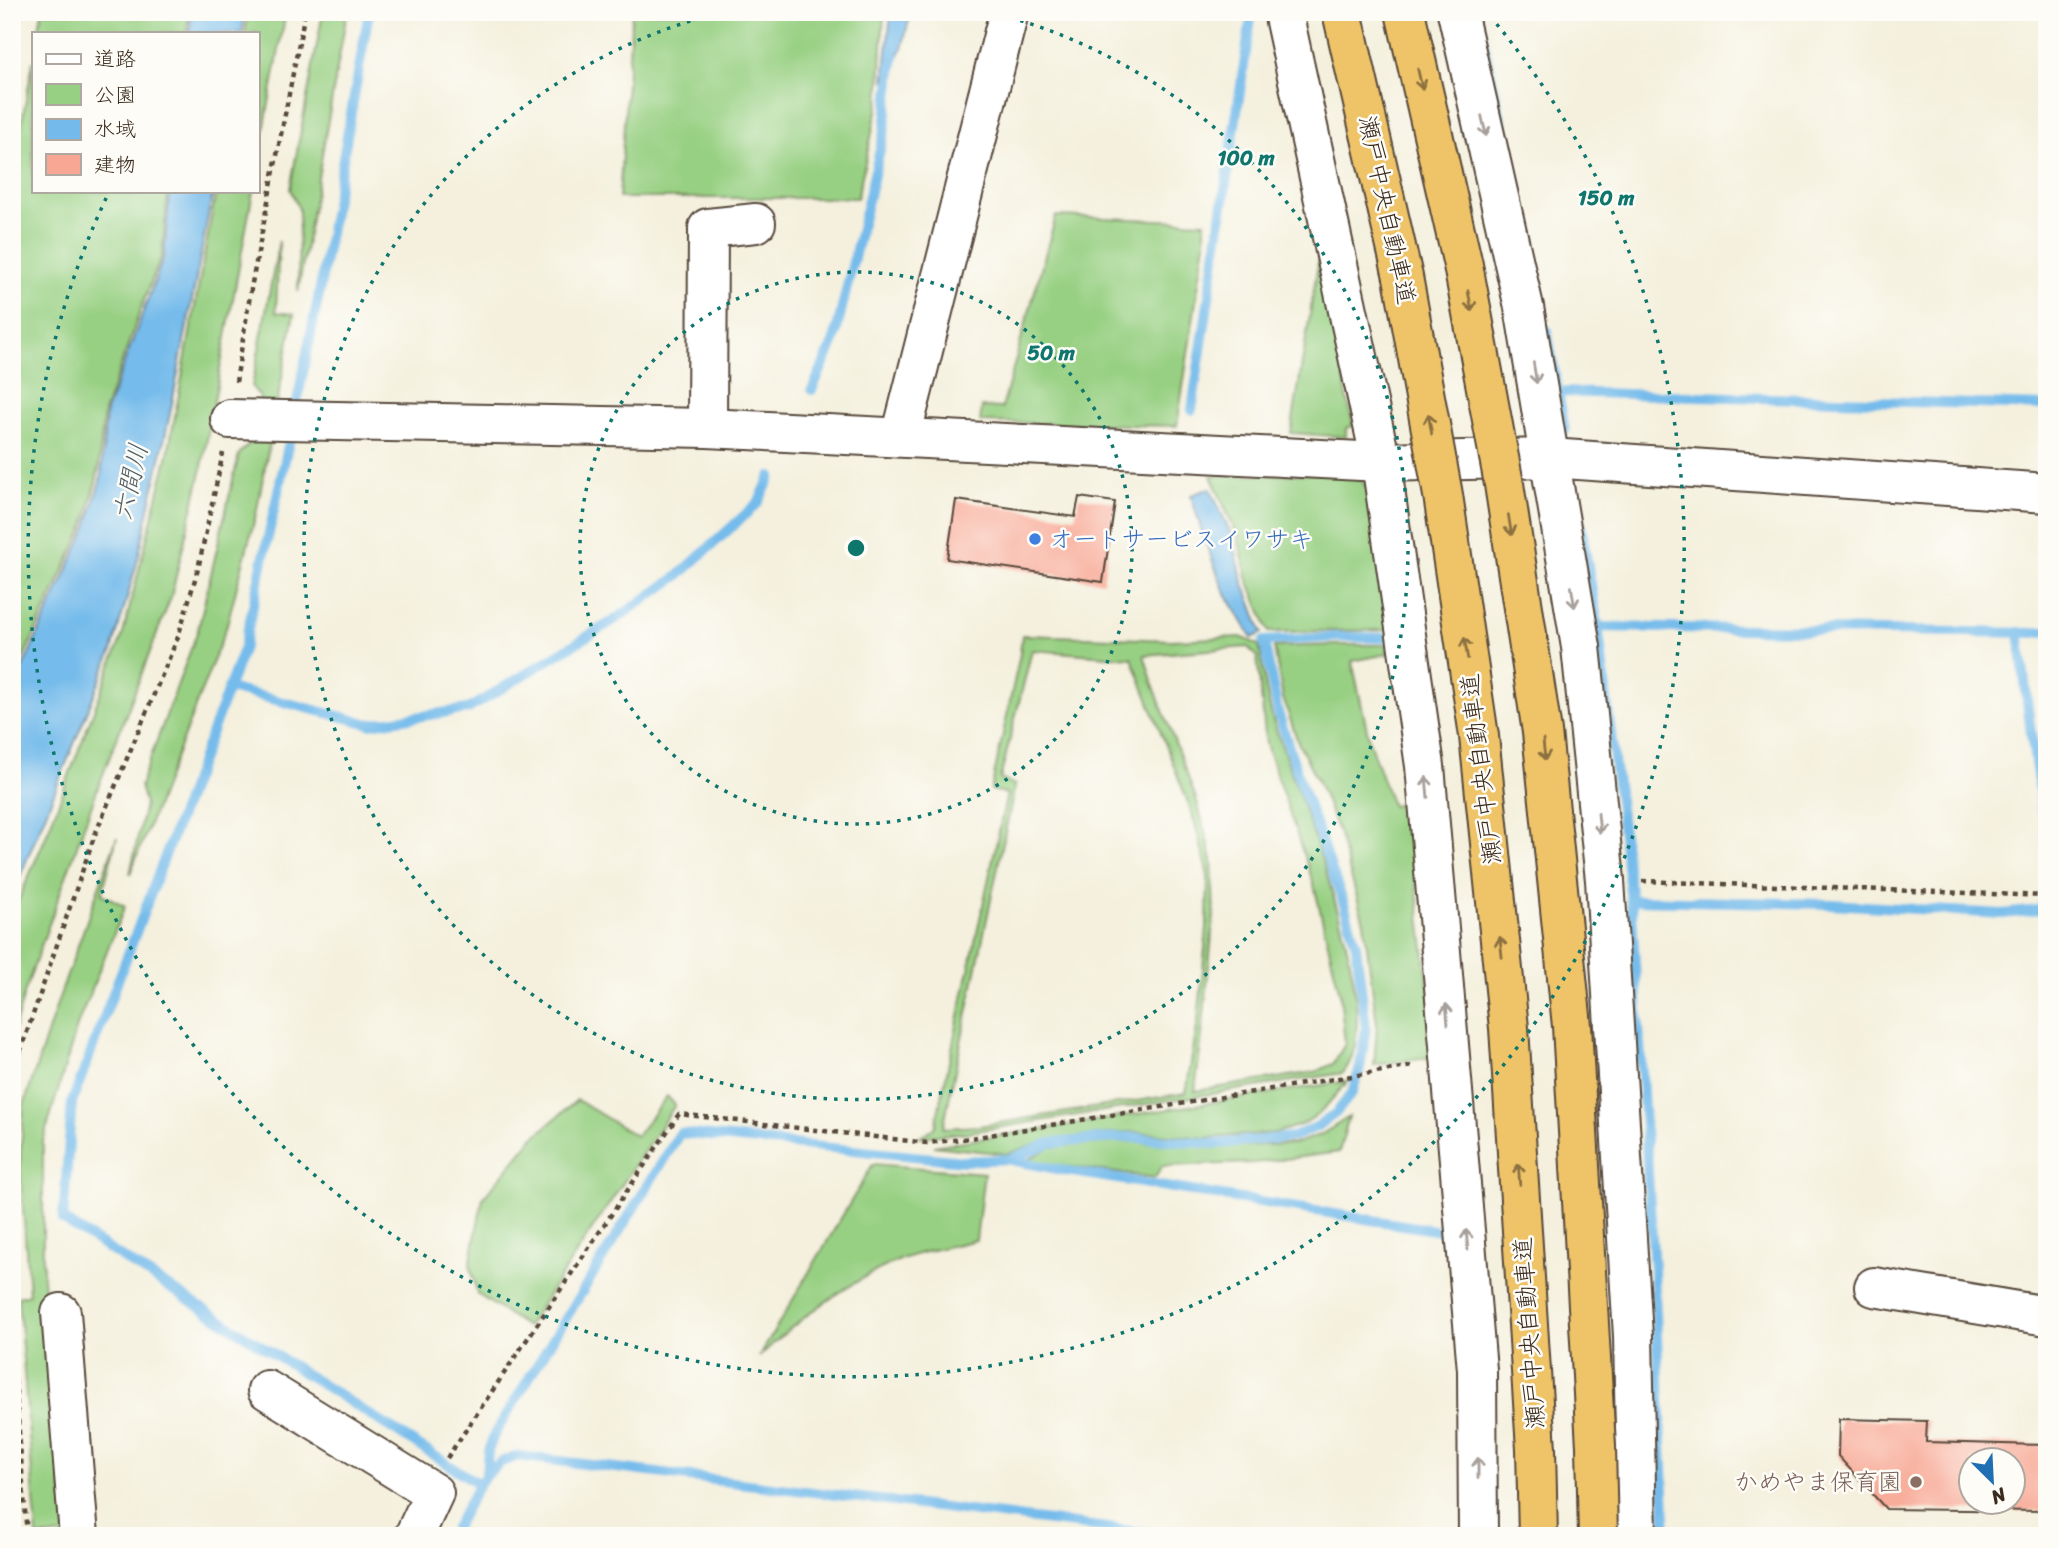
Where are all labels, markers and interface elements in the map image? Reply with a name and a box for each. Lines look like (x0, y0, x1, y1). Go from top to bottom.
legend (32, 32, 259, 192)
text: 道路 (94, 40, 136, 78)
one-way arrow (1414, 67, 1428, 90)
text: 公園 (94, 76, 136, 114)
text: 水域 (94, 110, 136, 148)
street label: 瀬戸中央自動車道 (1346, 112, 1428, 308)
one-way arrow (1477, 114, 1491, 137)
text: 100 m (1217, 139, 1275, 177)
text: 建物 (94, 146, 136, 184)
text: 150 m (1578, 179, 1635, 217)
one-way arrow (1463, 289, 1477, 312)
text: 50 m (1027, 334, 1076, 372)
one-way arrow (1529, 361, 1542, 384)
one-way arrow (1423, 413, 1436, 436)
water label: 六間川 (99, 439, 161, 525)
one-way arrow (1504, 513, 1517, 536)
place label: オートサービスイワサキ (1049, 518, 1313, 560)
marker: オートサービスイワサキ (1027, 531, 1043, 547)
centre of rings (844, 536, 868, 560)
one-way arrow (1567, 585, 1580, 608)
one-way arrow (1459, 638, 1472, 660)
street label: 瀬戸中央自動車道 (1448, 671, 1514, 867)
one-way arrow (1537, 738, 1550, 761)
one-way arrow (1420, 776, 1433, 799)
one-way arrow (1593, 811, 1606, 834)
one-way arrow (1494, 936, 1507, 959)
one-way arrow (1441, 1003, 1454, 1026)
one-way arrow (1512, 1163, 1525, 1186)
one-way arrow (1460, 1230, 1473, 1252)
street label: 瀬戸中央自動車道 (1501, 1236, 1557, 1430)
north arrow (1958, 1446, 2028, 1516)
one-way arrow (1471, 1456, 1485, 1479)
place label: かめやま保育園 (1734, 1461, 1902, 1503)
marker: かめやま保育園 (1908, 1474, 1924, 1490)
text: N (1985, 1478, 2012, 1514)

